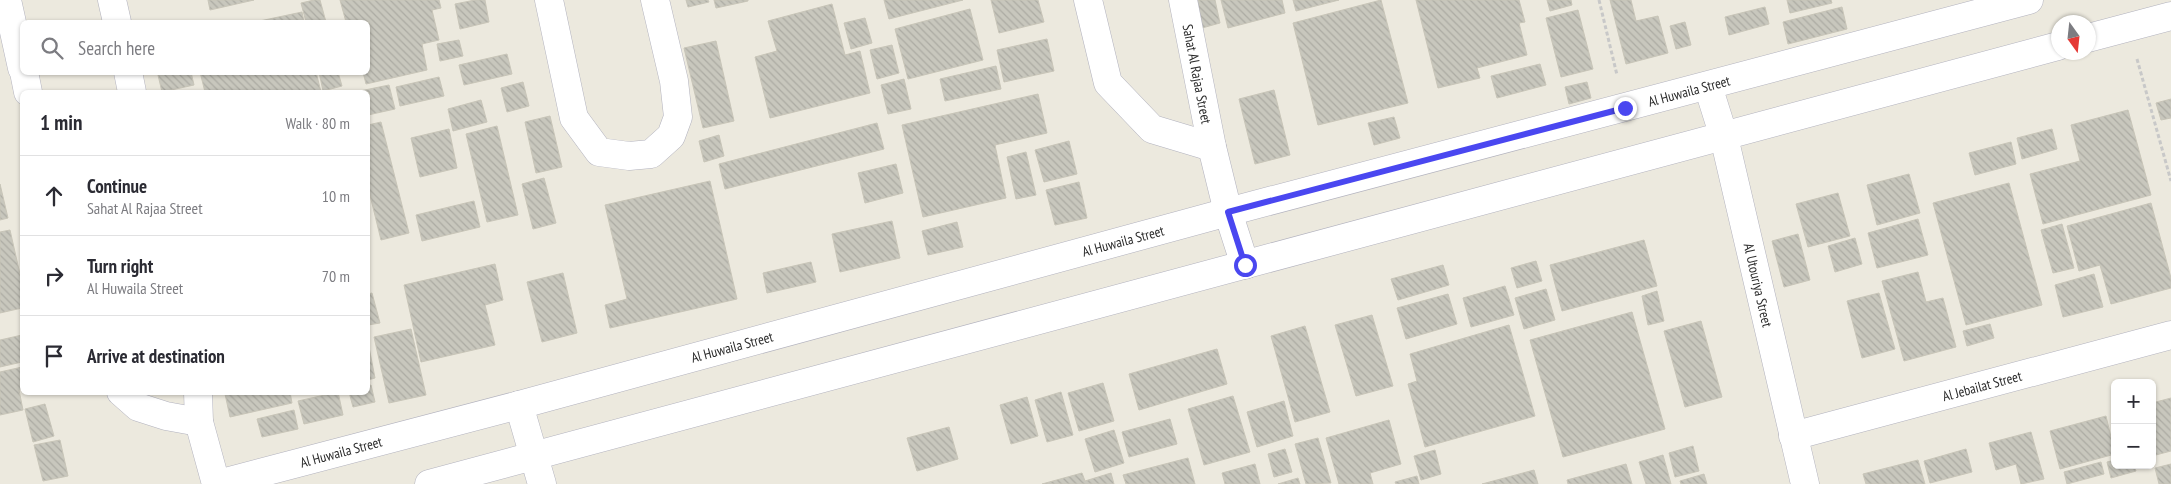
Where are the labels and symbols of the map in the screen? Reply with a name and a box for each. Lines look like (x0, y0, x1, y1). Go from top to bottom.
north arrow (2051, 15, 2096, 60)
street label: Sahat Al Rajaa Street (1179, 23, 1216, 125)
street label: Al Huwaila Street (1646, 71, 1732, 111)
route end (1614, 97, 1637, 120)
street label: Al Huwaila Street (1080, 221, 1166, 261)
street label: Al Utouriya Street (1740, 241, 1776, 329)
route start (1234, 254, 1257, 277)
street label: Al Huwaila Street (689, 327, 775, 367)
street label: Al Jebailat Street (1940, 367, 2024, 405)
street label: Al Huwaila Street (298, 432, 384, 472)

